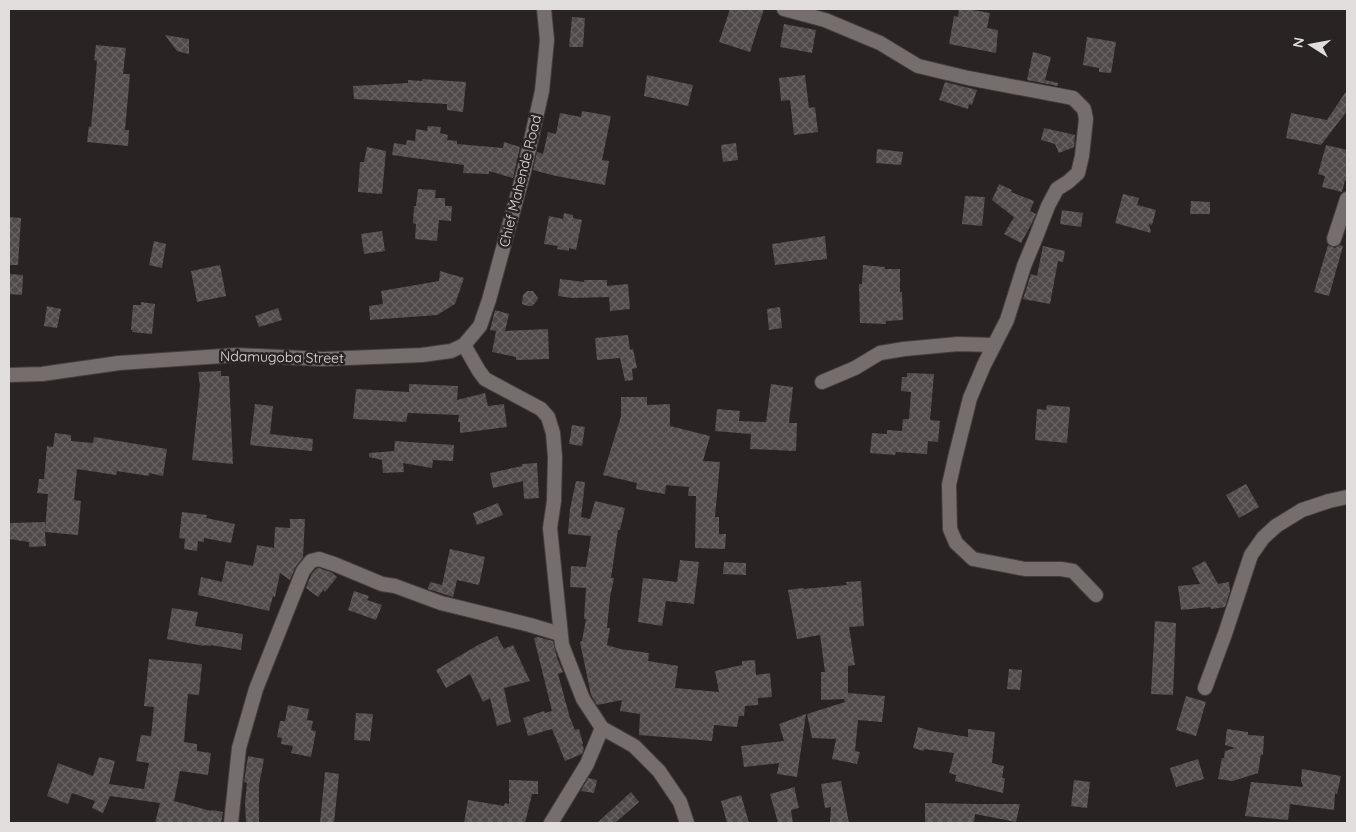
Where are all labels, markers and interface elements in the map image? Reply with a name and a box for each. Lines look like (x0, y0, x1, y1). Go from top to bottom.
north arrow (1286, 20, 1336, 70)
text: N (1288, 36, 1308, 49)
street label: Chief Mahende Road (495, 113, 545, 249)
street label: Ndamugoba Street (220, 347, 344, 367)

